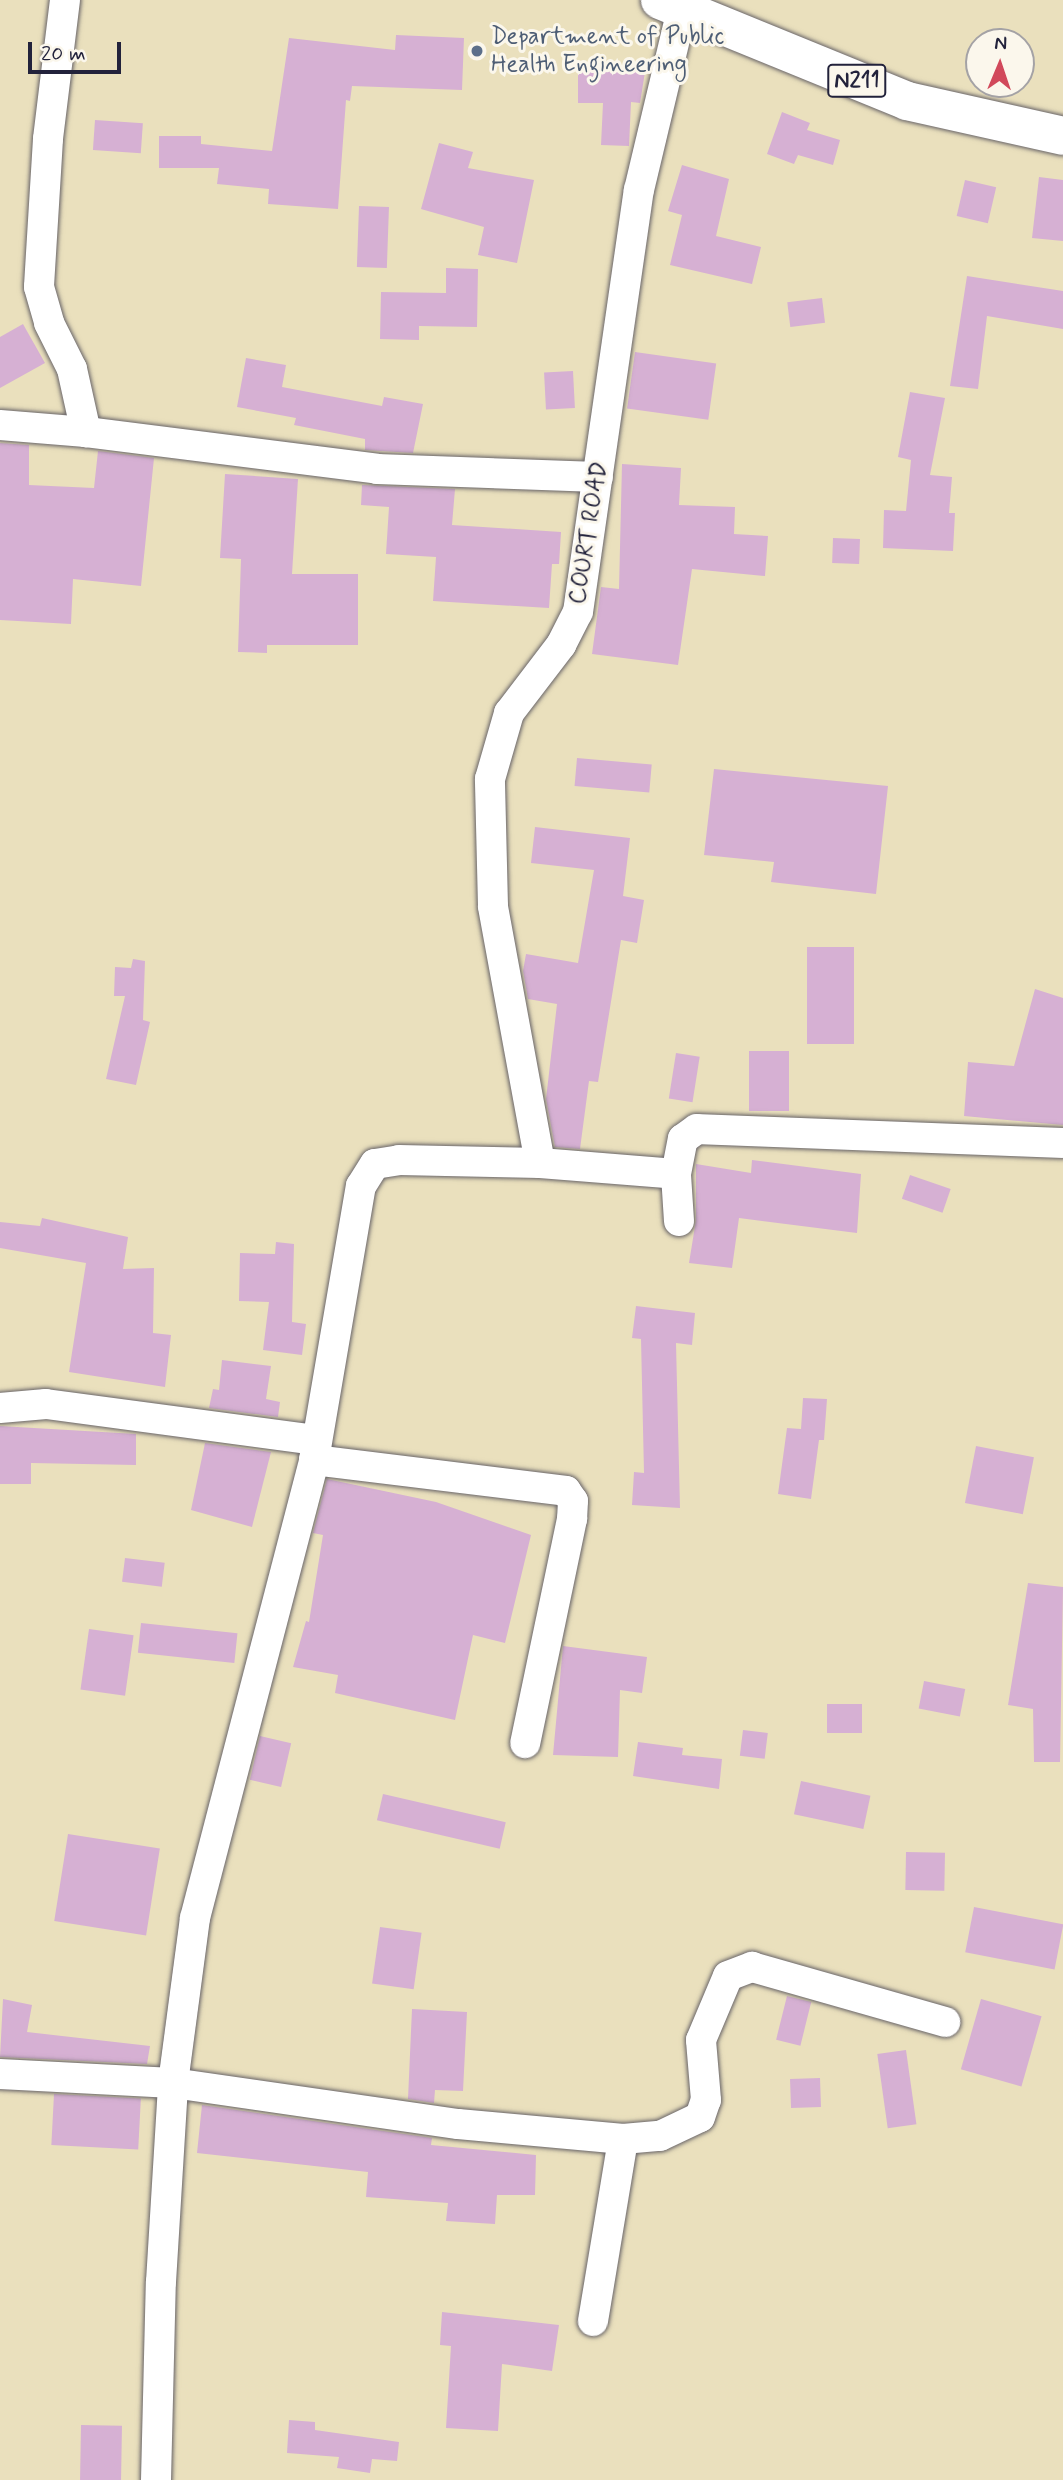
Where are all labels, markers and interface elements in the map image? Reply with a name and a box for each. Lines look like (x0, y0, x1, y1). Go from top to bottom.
place label: Department of Public Health Engineering (491, 23, 727, 79)
scale bar (32, 28, 124, 72)
north arrow (965, 28, 1035, 98)
text: N (994, 31, 1007, 56)
text: 20 m (41, 40, 86, 68)
marker: Department of Public Health Engineering (469, 43, 485, 59)
road number: N211 (827, 61, 887, 100)
street label: COURT ROAD (564, 460, 614, 606)

